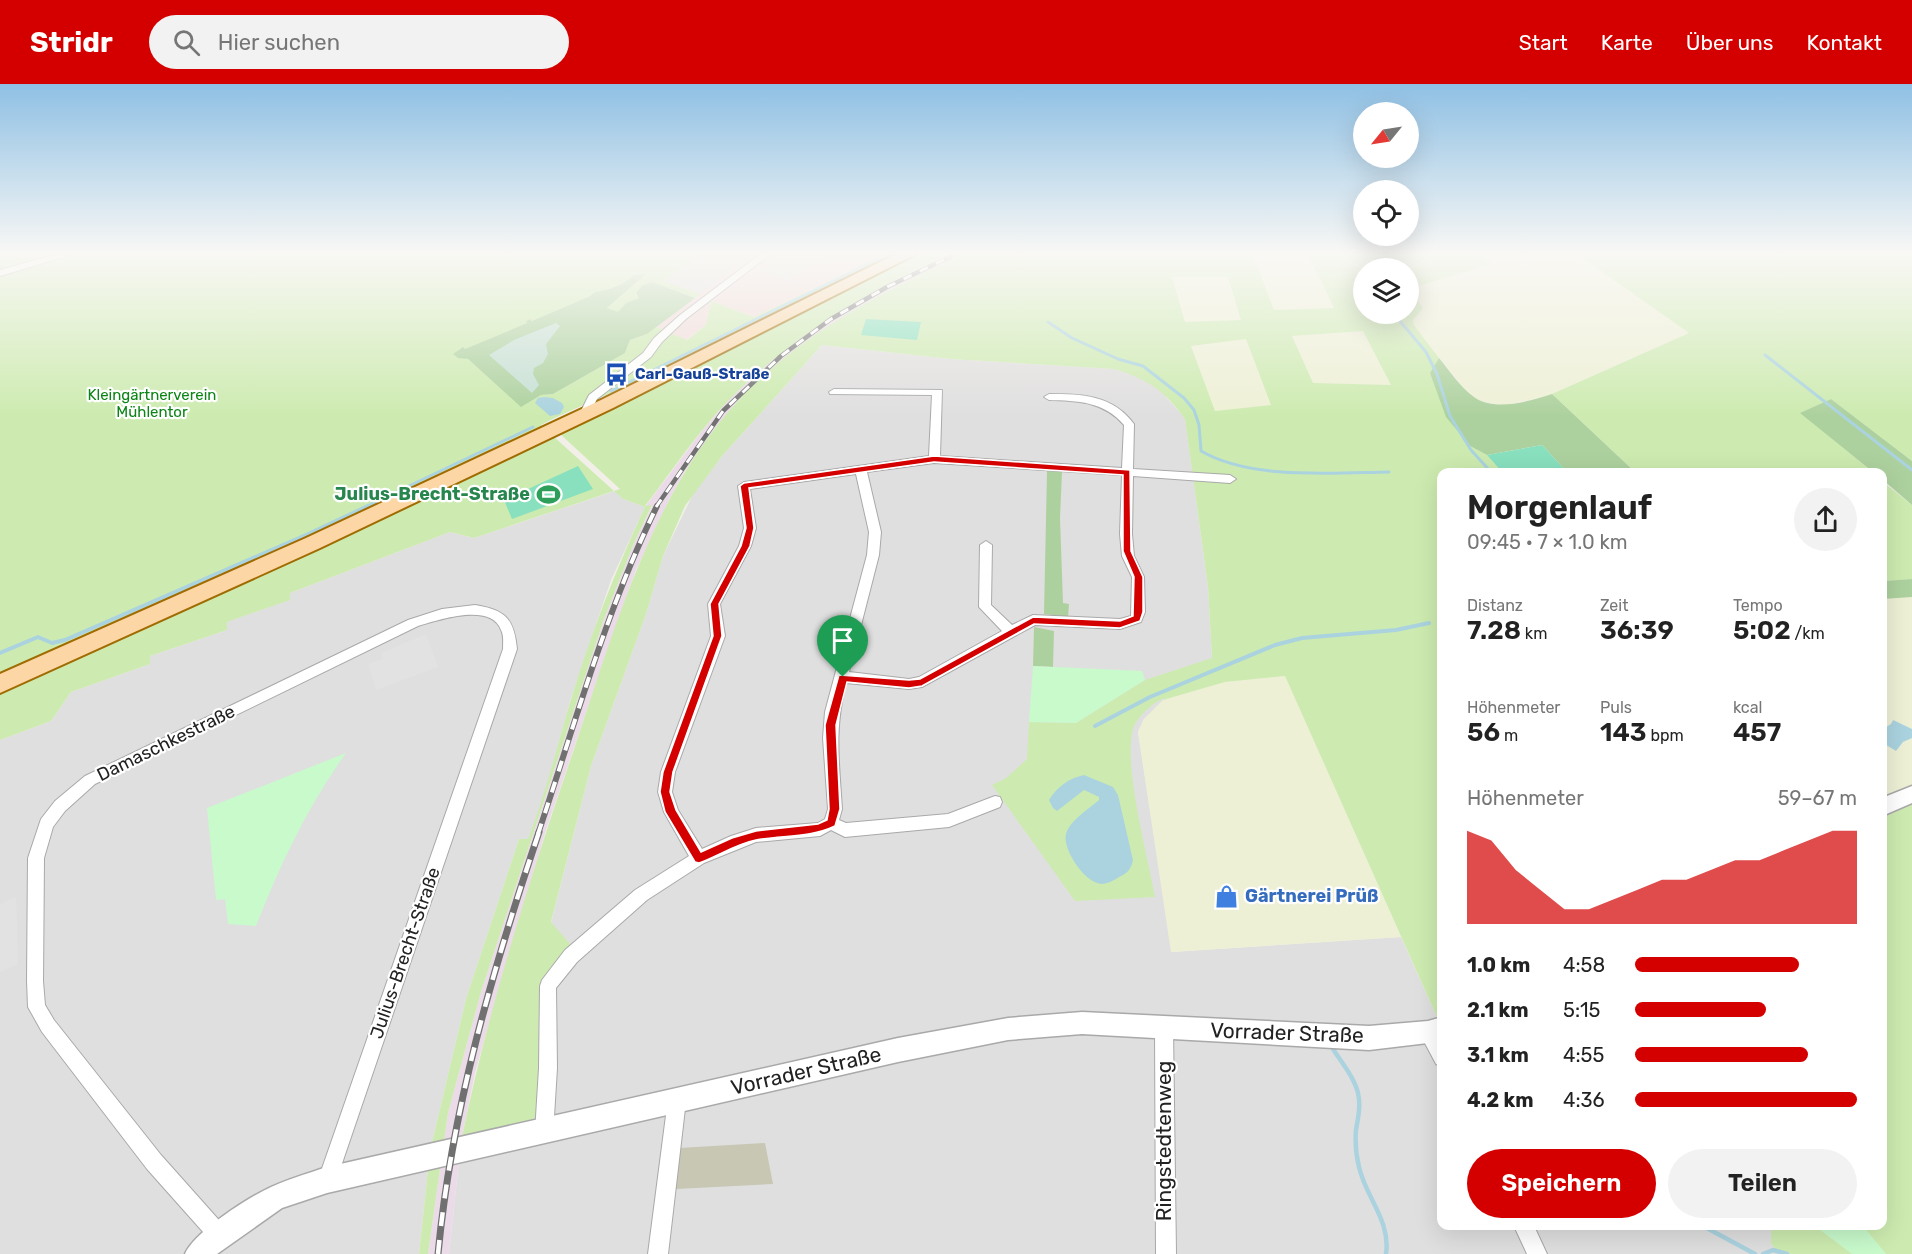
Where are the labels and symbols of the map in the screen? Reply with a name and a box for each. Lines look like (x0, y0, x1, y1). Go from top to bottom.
north arrow (1353, 102, 1419, 168)
bus stop icon: Carl-Gauß-Straße (604, 361, 630, 387)
place label: Carl-Gauß-Straße (635, 365, 770, 383)
park label: Kleingärtnerverein Mühlentor (88, 386, 216, 421)
sports icon: Julius-Brecht-Straße (535, 481, 561, 507)
place label: Julius-Brecht-Straße (335, 483, 530, 505)
pin (817, 615, 868, 677)
street label: Damaschkestraße (93, 700, 239, 786)
street label: Julius-Brecht-Straße (365, 864, 445, 1042)
shop icon: Gärtnerei Prüß (1214, 883, 1240, 909)
place label: Gärtnerei Prüß (1245, 885, 1379, 907)
street label: Vorrader Straße (1210, 1017, 1364, 1048)
street label: Vorrader Straße (728, 1041, 884, 1100)
street label: Ringstedtenweg (1151, 1061, 1176, 1221)

